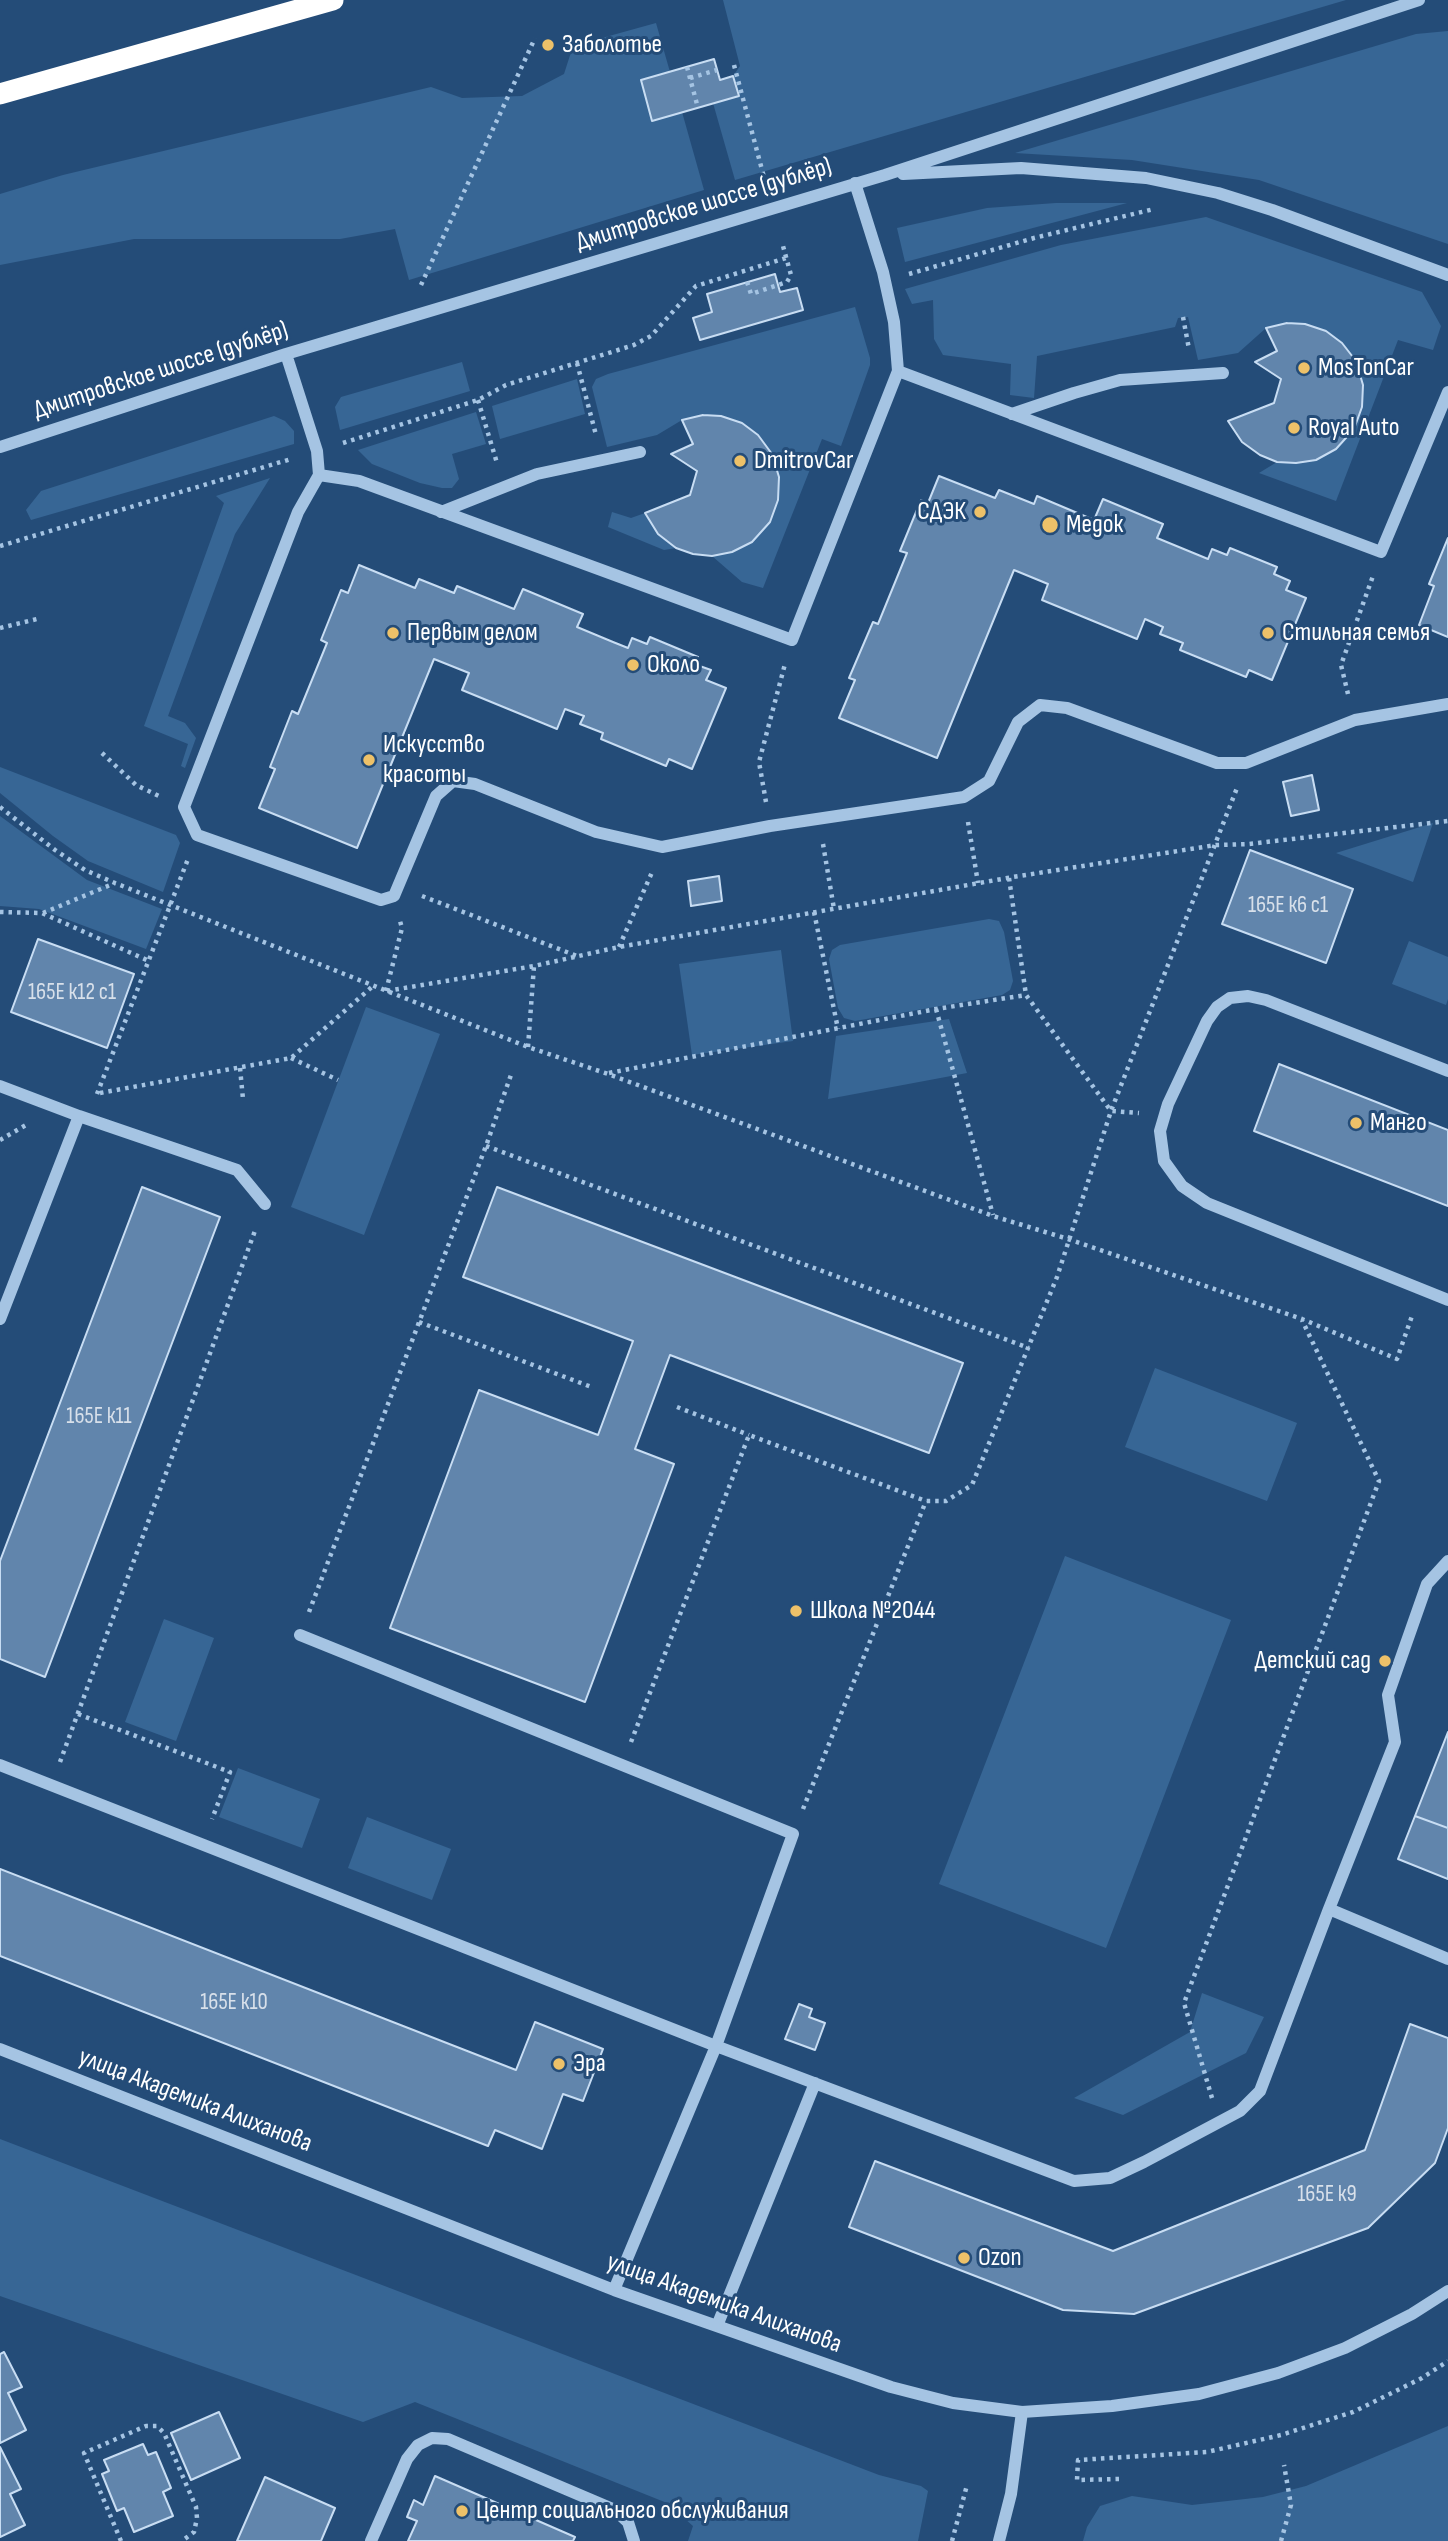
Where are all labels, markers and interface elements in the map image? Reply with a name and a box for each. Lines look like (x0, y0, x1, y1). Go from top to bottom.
place label: Заболотье (562, 29, 662, 61)
marker: Заболотье (540, 37, 556, 53)
street label: Дмитровское шоссе (дублёр) (572, 151, 836, 259)
street label: Дмитровское шоссе (дублёр) (30, 315, 292, 427)
place label: MosTonCar (1318, 352, 1414, 384)
marker: MosTonCar (1296, 360, 1312, 376)
place label: Royal Auto (1308, 412, 1399, 444)
marker: Royal Auto (1286, 420, 1302, 436)
place label: DmitrovCar (754, 445, 854, 477)
marker: DmitrovCar (732, 453, 748, 469)
place label: СДЭК (917, 496, 966, 528)
marker: СДЭК (972, 504, 988, 520)
place label: Медок (1066, 509, 1123, 541)
marker: Медок (1040, 515, 1060, 535)
place label: Первым делом (407, 617, 538, 649)
place label: Стильная семья (1282, 617, 1430, 649)
marker: Первым делом (385, 625, 401, 641)
marker: Стильная семья (1260, 625, 1276, 641)
place label: Около (647, 649, 700, 681)
marker: Около (625, 657, 641, 673)
place label: Искусство красоты (383, 729, 485, 790)
marker: Искусство красоты (361, 752, 377, 768)
house number: 165Е к6 с1 (1248, 892, 1328, 920)
house number: 165Е к12 с1 (28, 979, 116, 1007)
place label: Манго (1370, 1107, 1427, 1139)
marker: Манго (1348, 1115, 1364, 1131)
house number: 165Е к11 (66, 1403, 132, 1431)
place label: Школа №2044 (810, 1595, 935, 1627)
marker: Школа №2044 (788, 1603, 804, 1619)
place label: Детский сад (1254, 1645, 1371, 1677)
marker: Детский сад (1377, 1653, 1393, 1669)
house number: 165Е к10 (200, 1989, 268, 2017)
street label: улица Академика Алиханова (74, 2042, 316, 2160)
place label: Эра (573, 2048, 606, 2080)
marker: Эра (551, 2056, 567, 2072)
house number: 165Е к9 (1297, 2181, 1357, 2209)
place label: Ozon (978, 2242, 1022, 2274)
street label: улица Академика Алиханова (602, 2247, 846, 2361)
marker: Ozon (956, 2250, 972, 2266)
place label: Центр социального обслуживания (476, 2495, 789, 2527)
marker: Центр социального обслуживания (454, 2503, 470, 2519)

